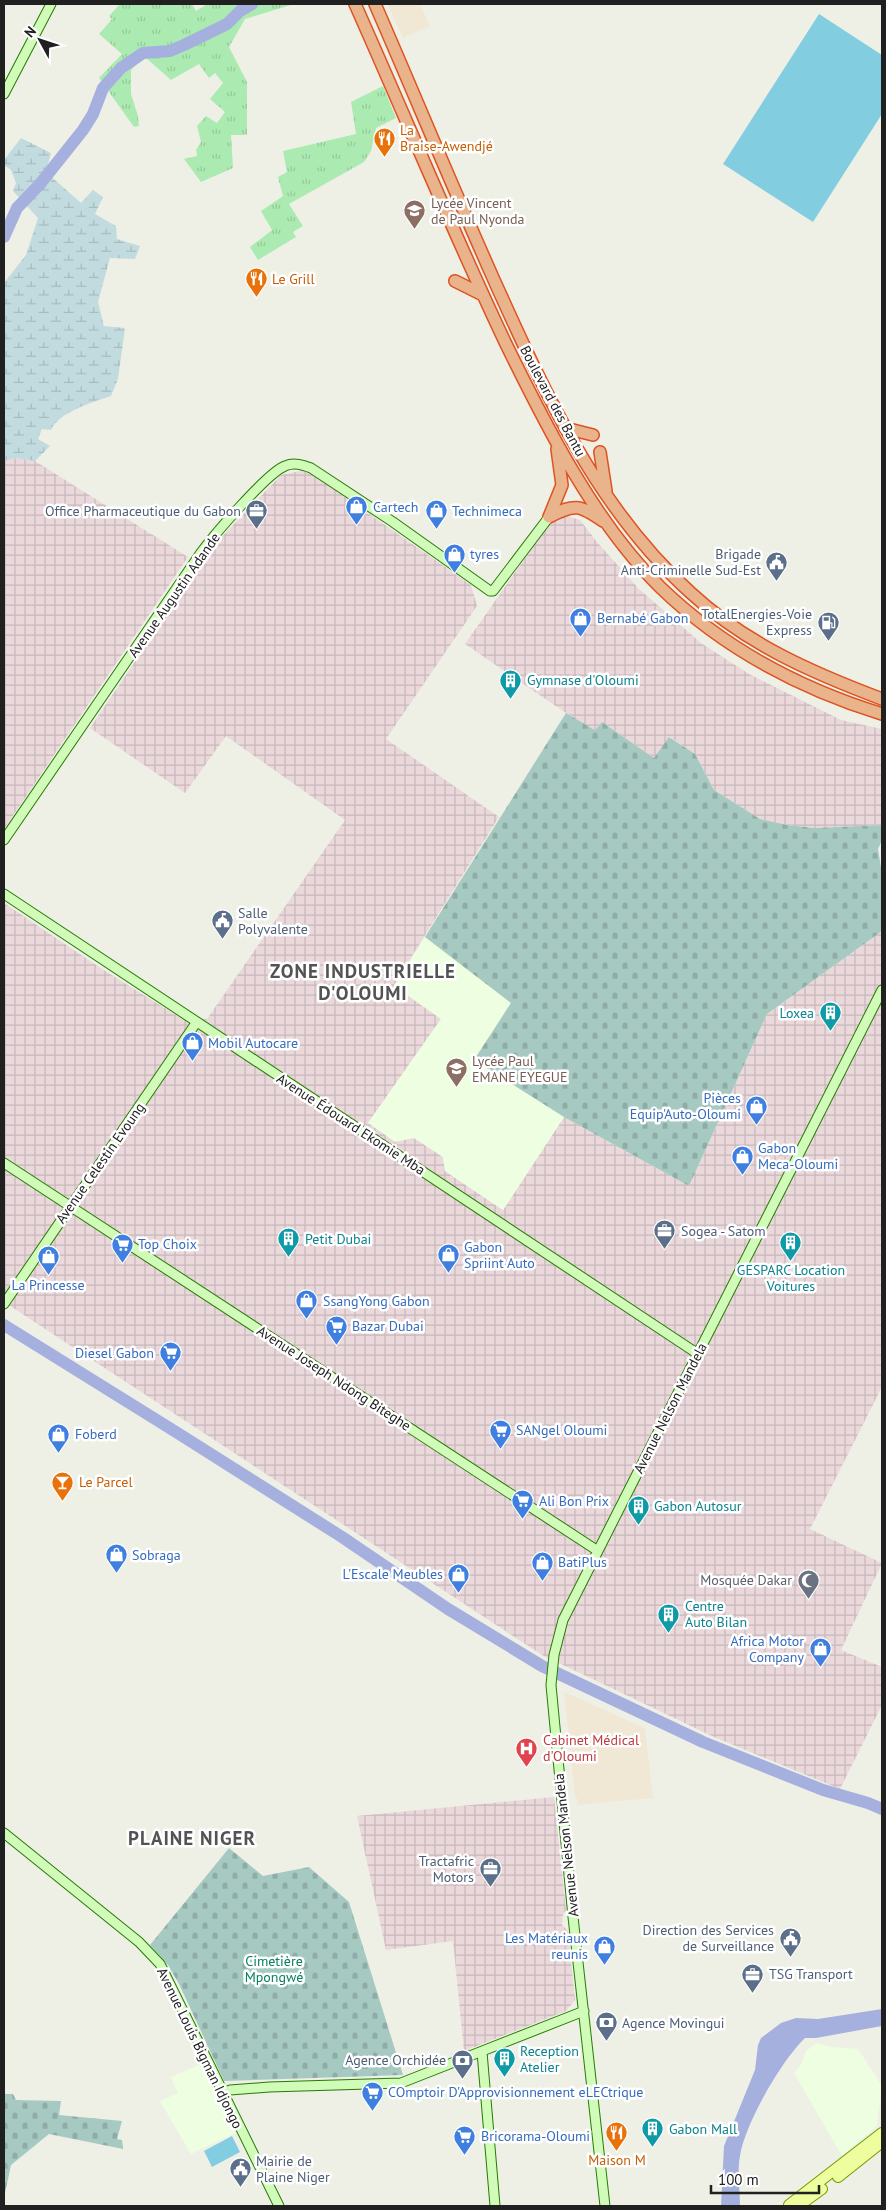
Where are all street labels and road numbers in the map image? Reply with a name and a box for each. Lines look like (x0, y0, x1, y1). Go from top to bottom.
street label: Boulevard des Bantu (516, 342, 590, 460)
street label: Avenue Augustin Adande (124, 529, 224, 661)
street label: Avenue Édouard Ekomie Mba (273, 1069, 429, 1179)
street label: Avenue Celestin Evoung (52, 1099, 148, 1227)
street label: Avenue Joseph Ndong Biteghe (254, 1321, 414, 1435)
street label: Avenue Nelson Mandela (629, 1340, 711, 1476)
street label: Avenue Nelson Mandela (550, 1772, 582, 1918)
street label: Avenue Louis Bigman Idjongo (153, 1965, 247, 2131)

